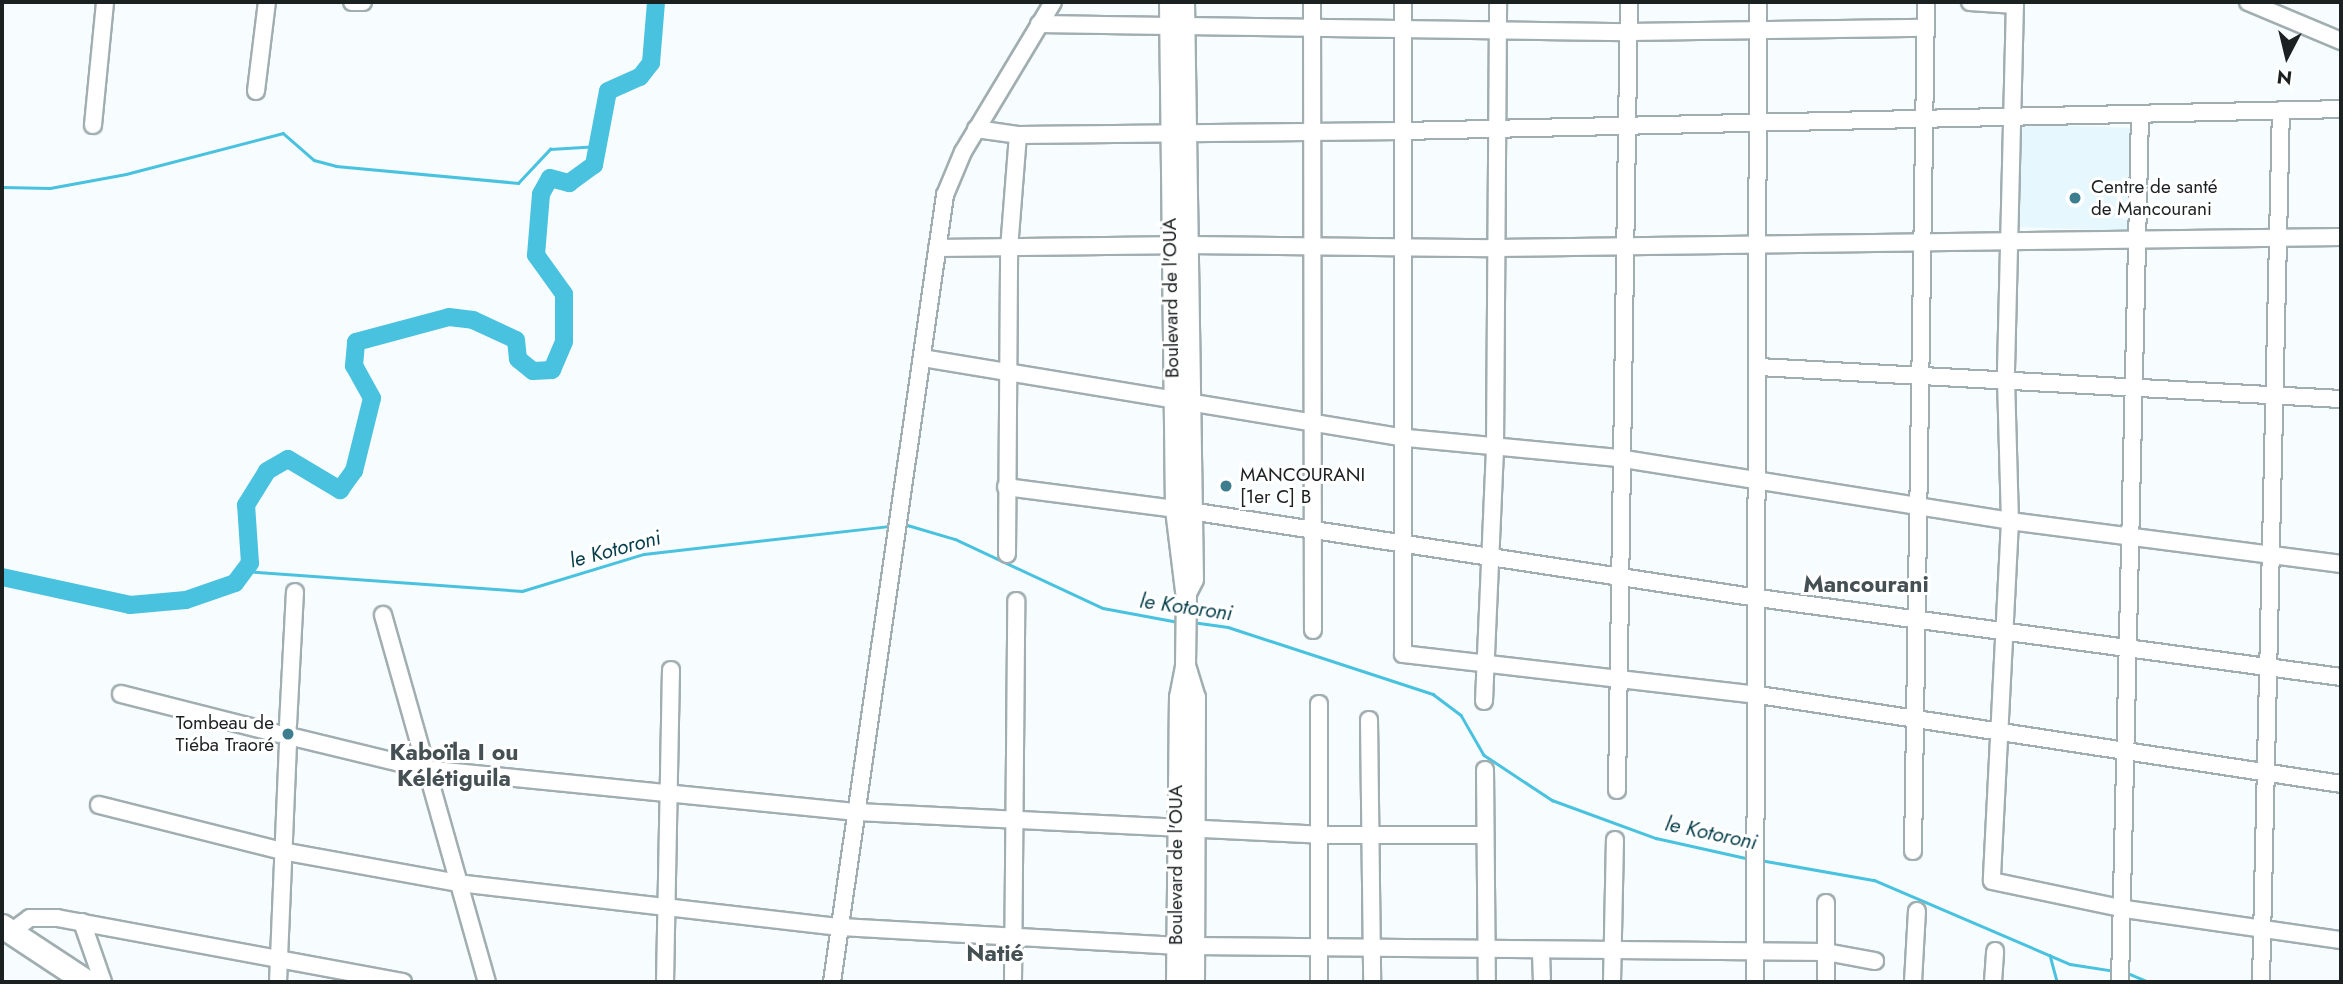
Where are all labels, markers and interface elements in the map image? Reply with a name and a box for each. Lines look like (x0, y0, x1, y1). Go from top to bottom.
north arrow (2252, 21, 2322, 91)
text: N (2275, 63, 2294, 92)
place label: Centre de santé de Mancourani (2091, 176, 2217, 220)
marker: Centre de santé de Mancourani (2065, 188, 2085, 208)
street label: Boulevard de l'OUA (1158, 218, 1184, 378)
place label: MANCOURANI [1er C] B (1240, 464, 1365, 508)
marker: MANCOURANI [1er C] B (1218, 478, 1234, 494)
water label: le Kotoroni (567, 525, 663, 573)
district label: Mancourani (1803, 570, 1929, 598)
water label: le Kotoroni (1138, 588, 1234, 626)
place label: Tombeau de Tiéba Traoré (175, 712, 274, 756)
marker: Tombeau de Tiéba Traoré (280, 726, 296, 742)
district label: Kaboïla I ou Kélétiguila (389, 738, 519, 792)
street label: Boulevard de l'OUA (1165, 785, 1187, 945)
water label: le Kotoroni (1663, 811, 1759, 855)
district label: Natié (966, 939, 1024, 967)

